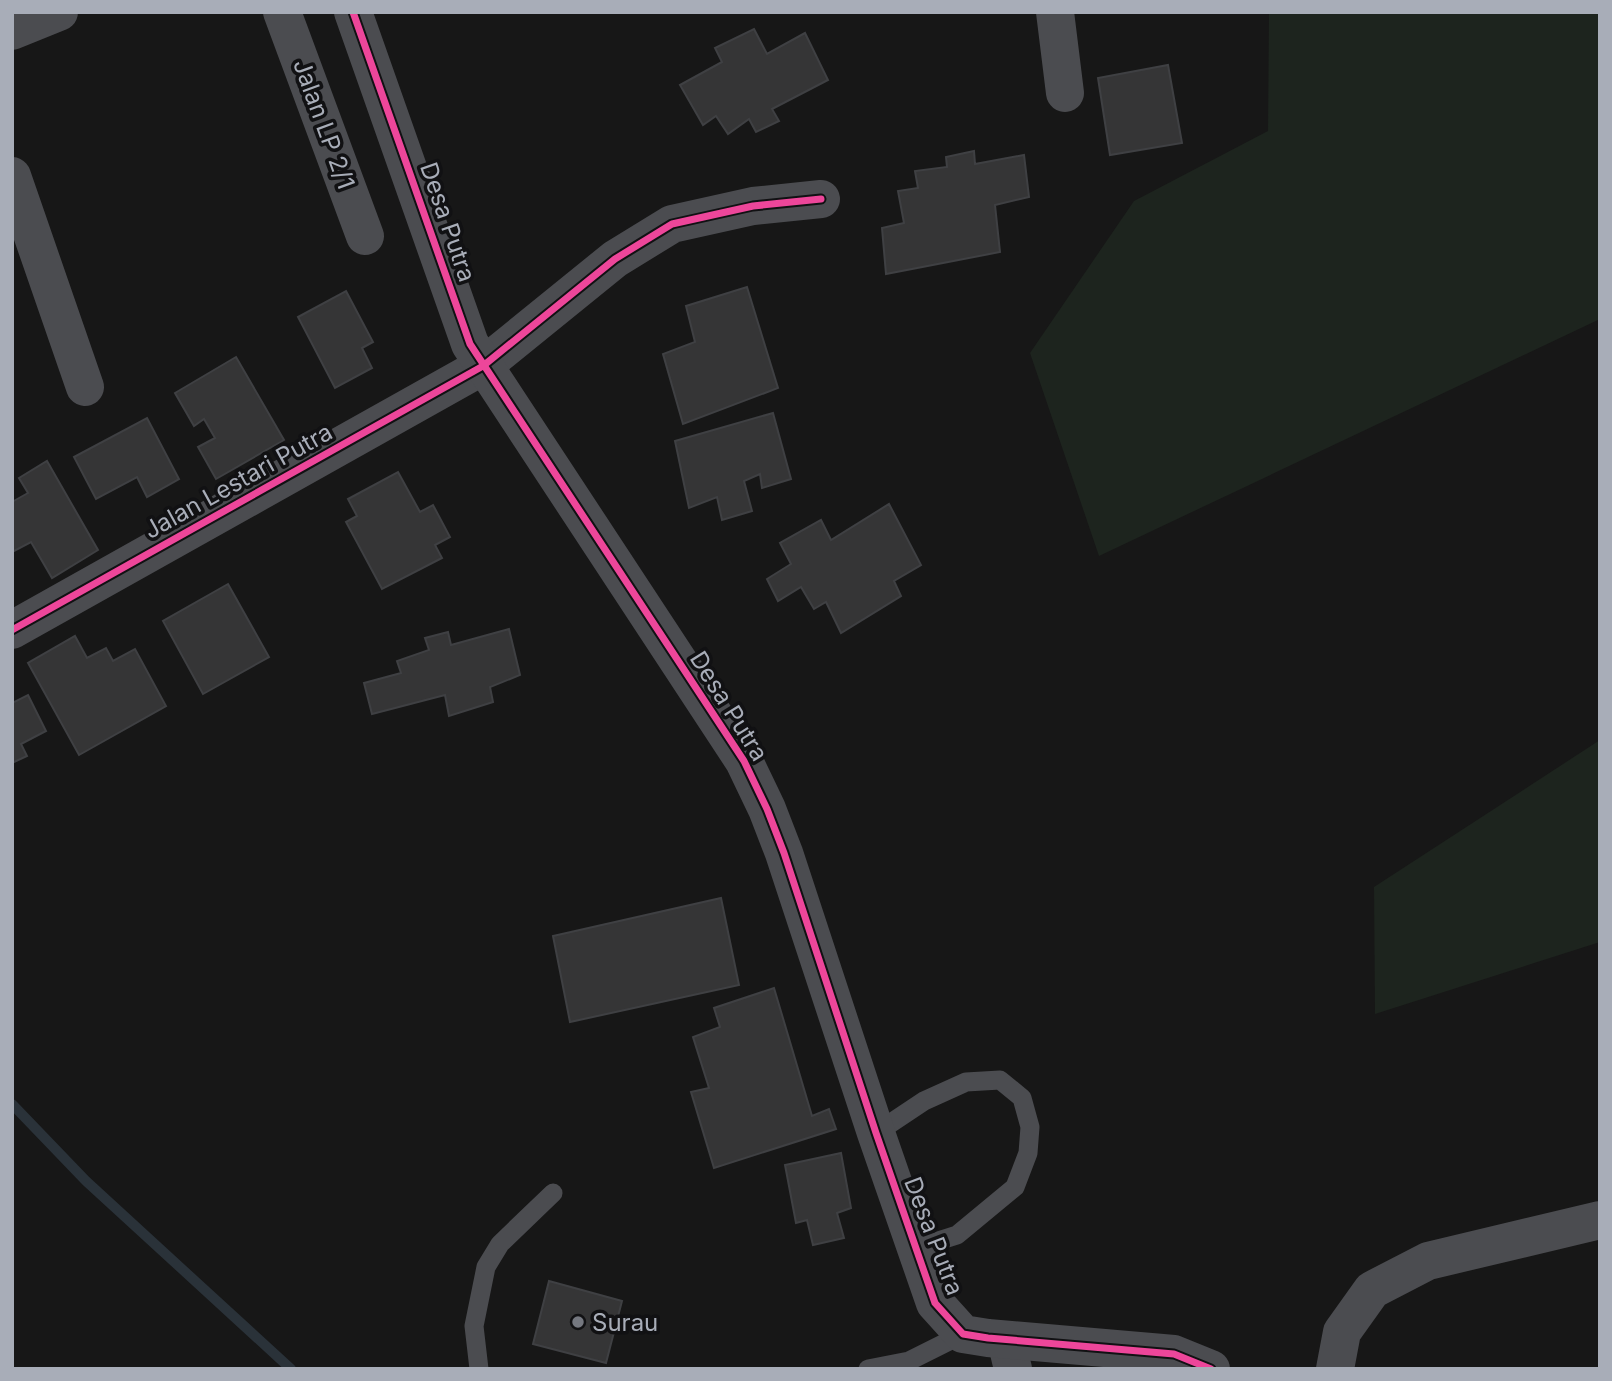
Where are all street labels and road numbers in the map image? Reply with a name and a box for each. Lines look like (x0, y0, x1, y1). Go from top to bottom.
street label: Jalan LP 2/1 (287, 55, 361, 193)
street label: Desa Putra (414, 159, 482, 285)
street label: Jalan Lestari Putra (139, 417, 337, 545)
street label: Desa Putra (684, 646, 774, 766)
street label: Desa Putra (898, 1173, 970, 1299)

